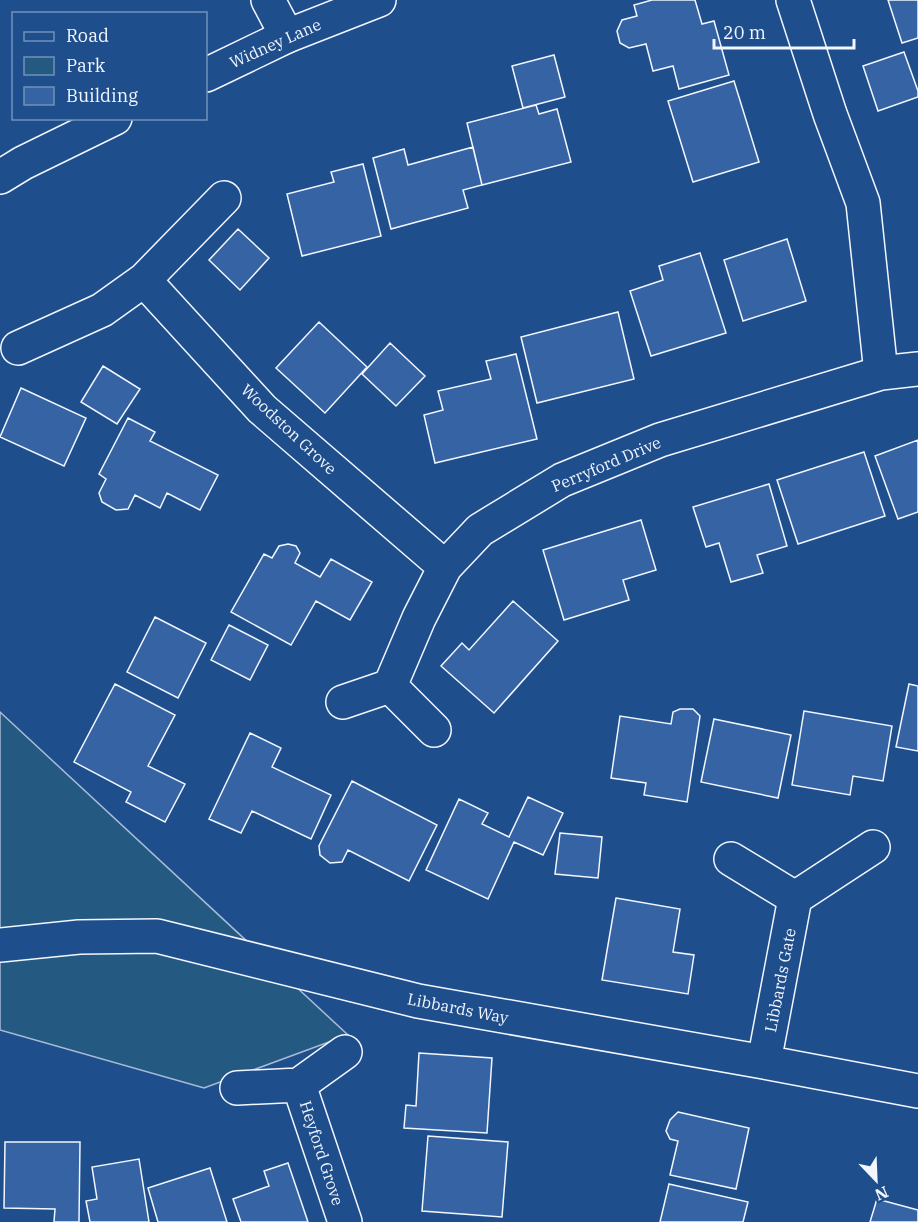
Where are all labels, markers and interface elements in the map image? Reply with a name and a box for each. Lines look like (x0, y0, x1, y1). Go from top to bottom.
legend (12, 12, 207, 120)
scale bar (714, 12, 854, 50)
street label: Widney Lane (226, 14, 324, 72)
text: 20 m (723, 21, 766, 44)
text: Road (66, 24, 109, 47)
text: Park (66, 54, 106, 77)
text: Building (66, 84, 138, 107)
street label: Woodston Grove (237, 380, 341, 478)
street label: Perryford Drive (548, 432, 664, 496)
street label: Libbards Gate (760, 926, 800, 1034)
street label: Libbards Way (406, 988, 511, 1028)
street label: Heyford Grove (296, 1098, 348, 1208)
north arrow (846, 1150, 906, 1210)
text: N (872, 1182, 892, 1205)

